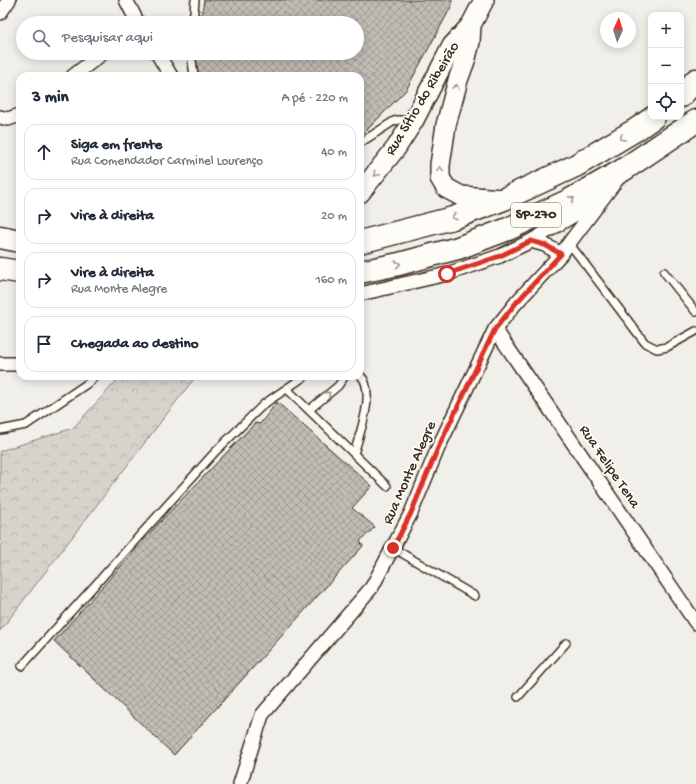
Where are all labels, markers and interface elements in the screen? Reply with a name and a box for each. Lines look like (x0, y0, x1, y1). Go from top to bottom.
north arrow (600, 12, 636, 48)
map controls (648, 12, 684, 120)
button: + (648, 12, 684, 48)
search box (16, 16, 364, 60)
icon: search (30, 27, 52, 49)
text: Pesquisar aqui (62, 29, 153, 47)
street label: Rua Sítio do Ribeirão (382, 39, 464, 159)
button: − (648, 48, 684, 84)
one-way arrow (451, 84, 460, 91)
button: locate (648, 84, 684, 120)
text: 3 min (32, 88, 69, 108)
text: A pé · 220 m (281, 91, 348, 106)
one-way arrow (619, 133, 626, 140)
text: Siga em frente (71, 136, 162, 154)
icon: ahead (33, 141, 55, 163)
text: 40 m (321, 145, 347, 160)
text: Rua Comendador Carminel Lourenço (71, 154, 263, 169)
one-way arrow (436, 166, 444, 172)
one-way arrow (373, 170, 380, 177)
one-way arrow (568, 196, 575, 203)
road number: SP-270 (511, 203, 561, 227)
icon: right (33, 205, 55, 227)
text: Vire à direita (71, 207, 154, 225)
text: 20 m (321, 209, 347, 224)
one-way arrow (451, 213, 458, 221)
one-way arrow (395, 261, 401, 269)
text: Vire à direita (71, 264, 154, 282)
route start (438, 265, 456, 283)
icon: right (33, 269, 55, 291)
text: 160 m (315, 273, 347, 288)
text: Rua Monte Alegre (71, 282, 167, 297)
icon: arrive (33, 333, 55, 355)
text: Chegada ao destino (71, 335, 198, 353)
one-way arrow (323, 392, 331, 399)
street label: Rua Monte Alegre (379, 418, 441, 527)
street label: Rua Felipe Tena (575, 422, 644, 513)
route end (384, 539, 402, 557)

